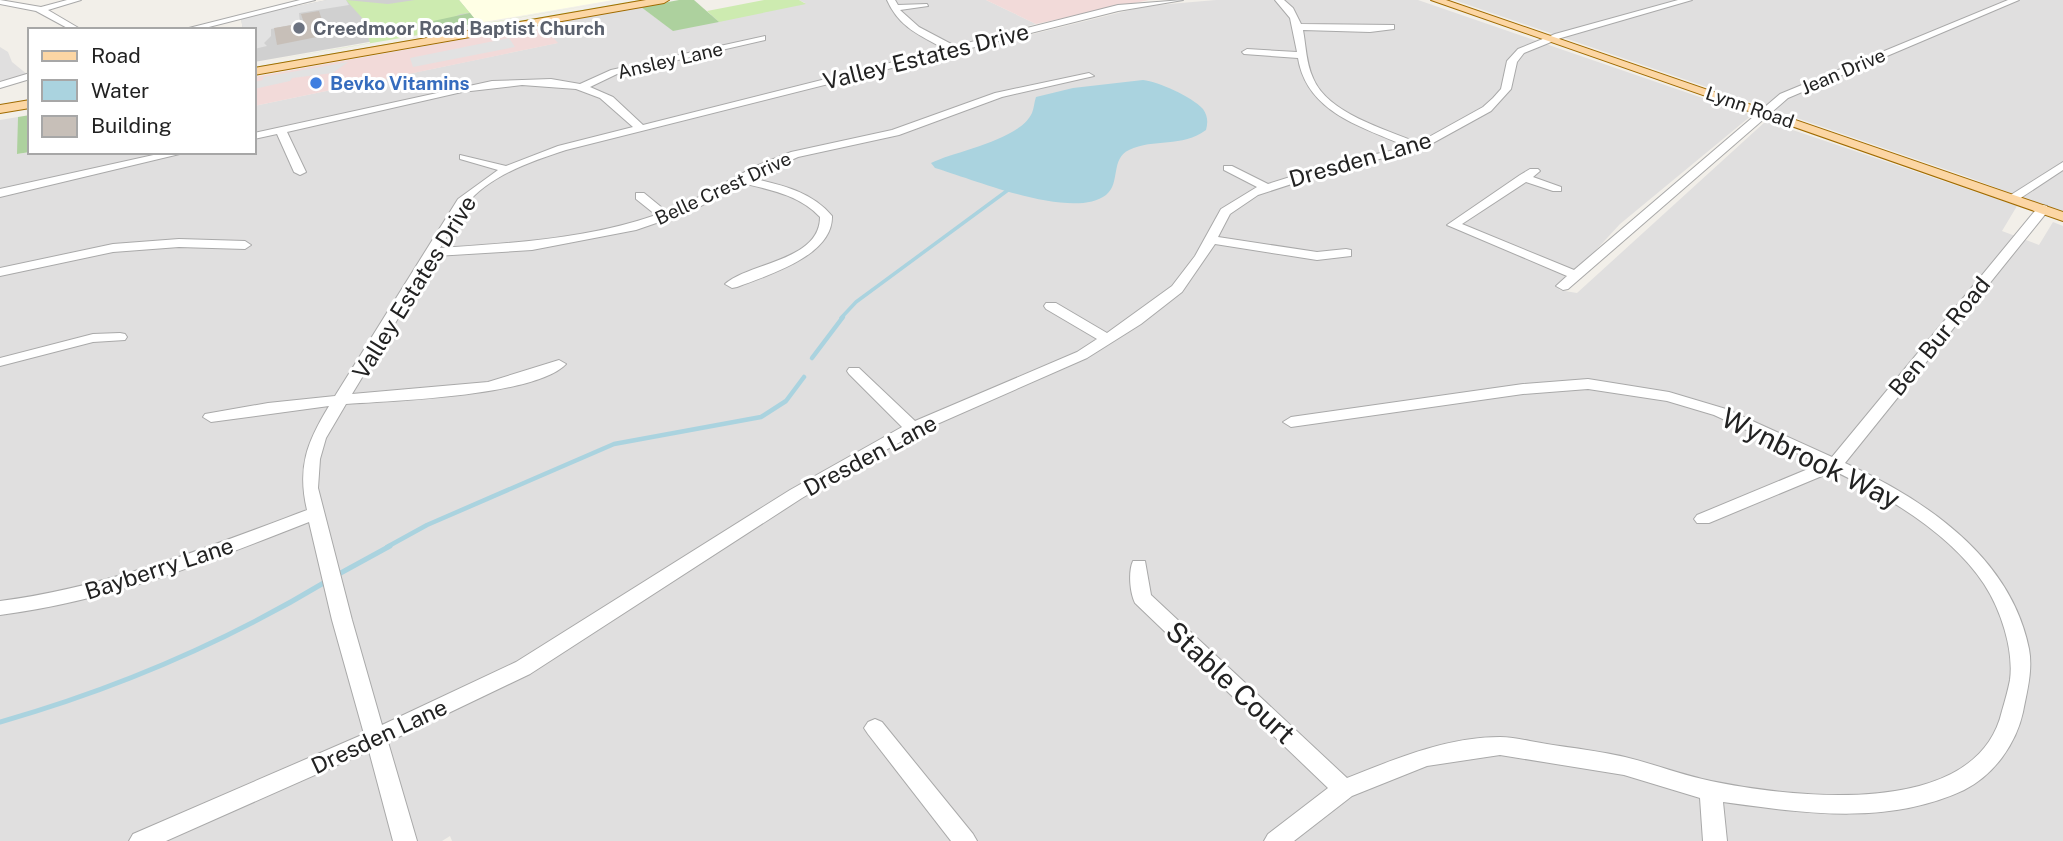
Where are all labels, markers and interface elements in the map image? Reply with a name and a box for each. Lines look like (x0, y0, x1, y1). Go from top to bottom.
place label: Creedmoor Road Baptist Church (313, 17, 605, 39)
street label: Valley Estates Drive (820, 17, 1032, 95)
marker: Creedmoor Road Baptist Church (291, 20, 307, 36)
legend (28, 28, 256, 154)
street label: Ansley Lane (615, 37, 725, 83)
text: Road (91, 43, 141, 68)
street label: Jean Drive (1797, 43, 1889, 99)
place label: Bevko Vitamins (330, 72, 469, 94)
marker: Bevko Vitamins (308, 75, 324, 91)
text: Water (91, 78, 149, 103)
street label: Lynn Road (1703, 82, 1797, 132)
text: Building (91, 113, 172, 138)
street label: Dresden Lane (1286, 126, 1434, 192)
street label: Belle Crest Drive (652, 147, 794, 229)
street label: Valley Estates Drive (347, 190, 481, 384)
street label: Ben Bur Road (1883, 271, 1995, 401)
street label: Wynbrook Way (1716, 401, 1906, 515)
street label: Dresden Lane (799, 409, 941, 501)
street label: Bayberry Lane (81, 531, 237, 605)
street label: Stable Court (1160, 614, 1302, 750)
street label: Dresden Lane (307, 693, 451, 779)

